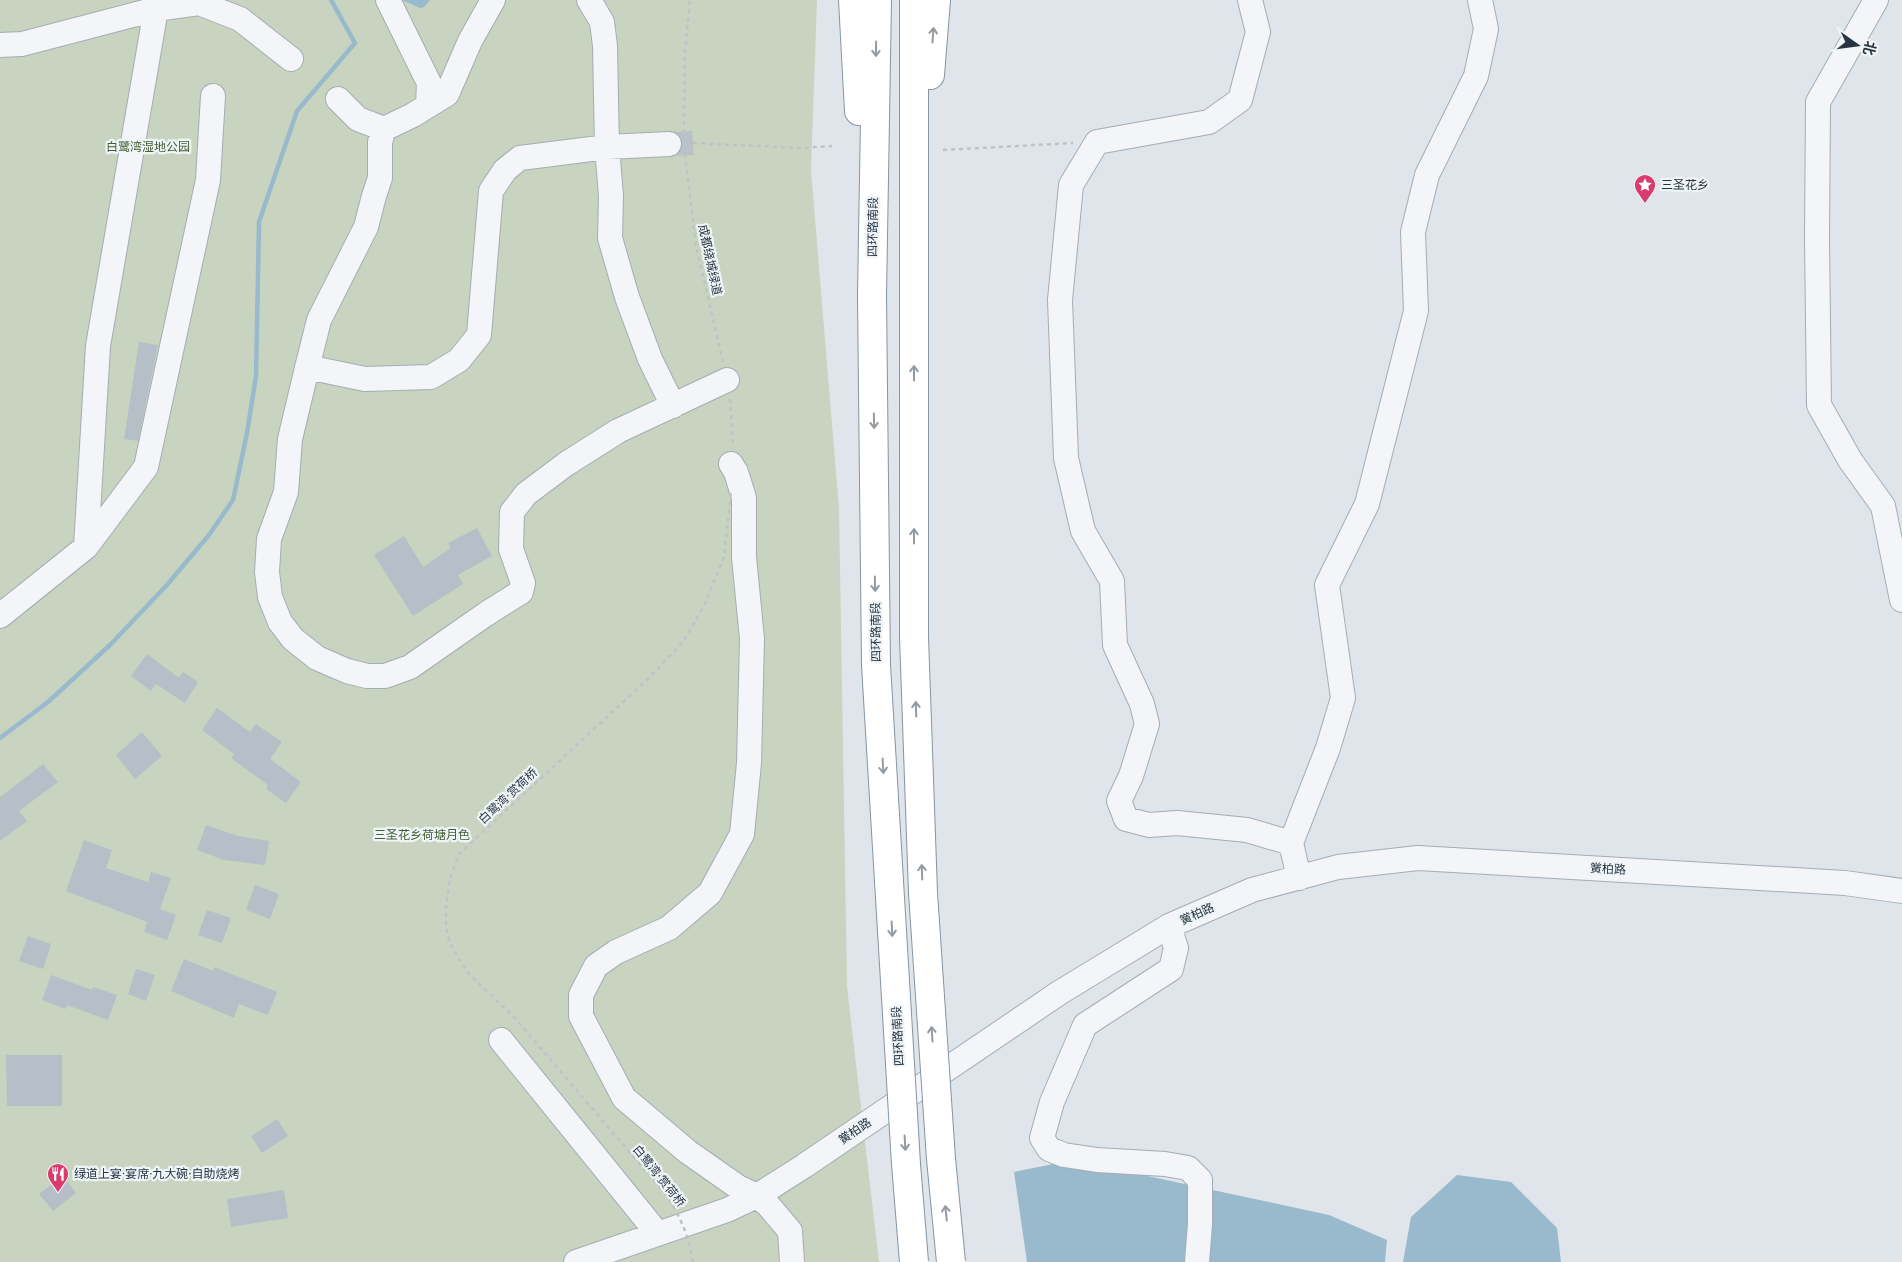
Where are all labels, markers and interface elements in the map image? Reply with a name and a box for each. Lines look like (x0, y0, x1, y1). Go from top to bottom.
north arrow (1832, 20, 1882, 70)
one-way arrow (928, 27, 938, 43)
text: 北 (1860, 39, 1879, 57)
one-way arrow (871, 40, 881, 56)
park label: 白鹭湾湿地公园 (106, 140, 190, 154)
place icon: 三圣花乡 (1633, 173, 1657, 204)
place label: 三圣花乡 (1661, 178, 1709, 192)
street label: 四环路南段 (865, 197, 881, 257)
street label: 成都绕城绿道 (696, 223, 724, 297)
one-way arrow (909, 365, 919, 382)
one-way arrow (869, 413, 878, 429)
one-way arrow (909, 528, 919, 544)
one-way arrow (871, 575, 880, 591)
street label: 四环路南段 (868, 602, 884, 662)
one-way arrow (912, 702, 921, 718)
one-way arrow (878, 758, 887, 774)
street label: 白鹭湾·赏荷桥 (476, 765, 540, 827)
park label: 三圣花乡荷塘月色 (374, 828, 470, 842)
street label: 黉柏路 (1590, 861, 1626, 877)
one-way arrow (917, 864, 927, 880)
street label: 黉柏路 (1178, 900, 1216, 928)
one-way arrow (888, 920, 897, 936)
street label: 四环路南段 (889, 1006, 907, 1066)
one-way arrow (928, 1026, 937, 1042)
street label: 黉柏路 (836, 1115, 874, 1147)
one-way arrow (900, 1135, 909, 1151)
street label: 白鹭湾·赏荷桥 (630, 1142, 688, 1210)
restaurant icon: 绿道上宴·宴席·九大碗·自助烧烤 (46, 1162, 70, 1193)
place label: 绿道上宴·宴席·九大碗·自助烧烤 (74, 1167, 239, 1181)
one-way arrow (941, 1206, 951, 1222)

